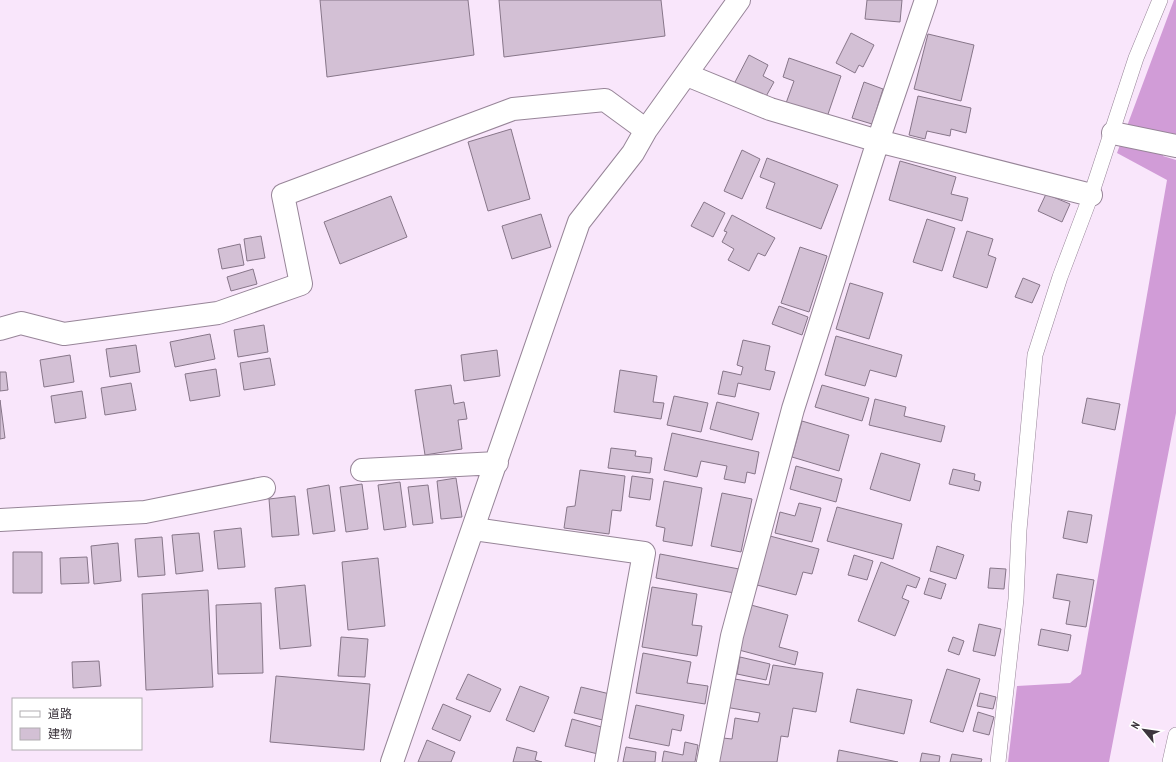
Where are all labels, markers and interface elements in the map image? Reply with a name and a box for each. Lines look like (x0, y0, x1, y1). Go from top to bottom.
legend (12, 698, 142, 750)
text: 道路 (48, 706, 72, 721)
north arrow (1124, 710, 1164, 750)
text: N (1128, 719, 1143, 731)
text: 建物 (48, 726, 72, 741)

